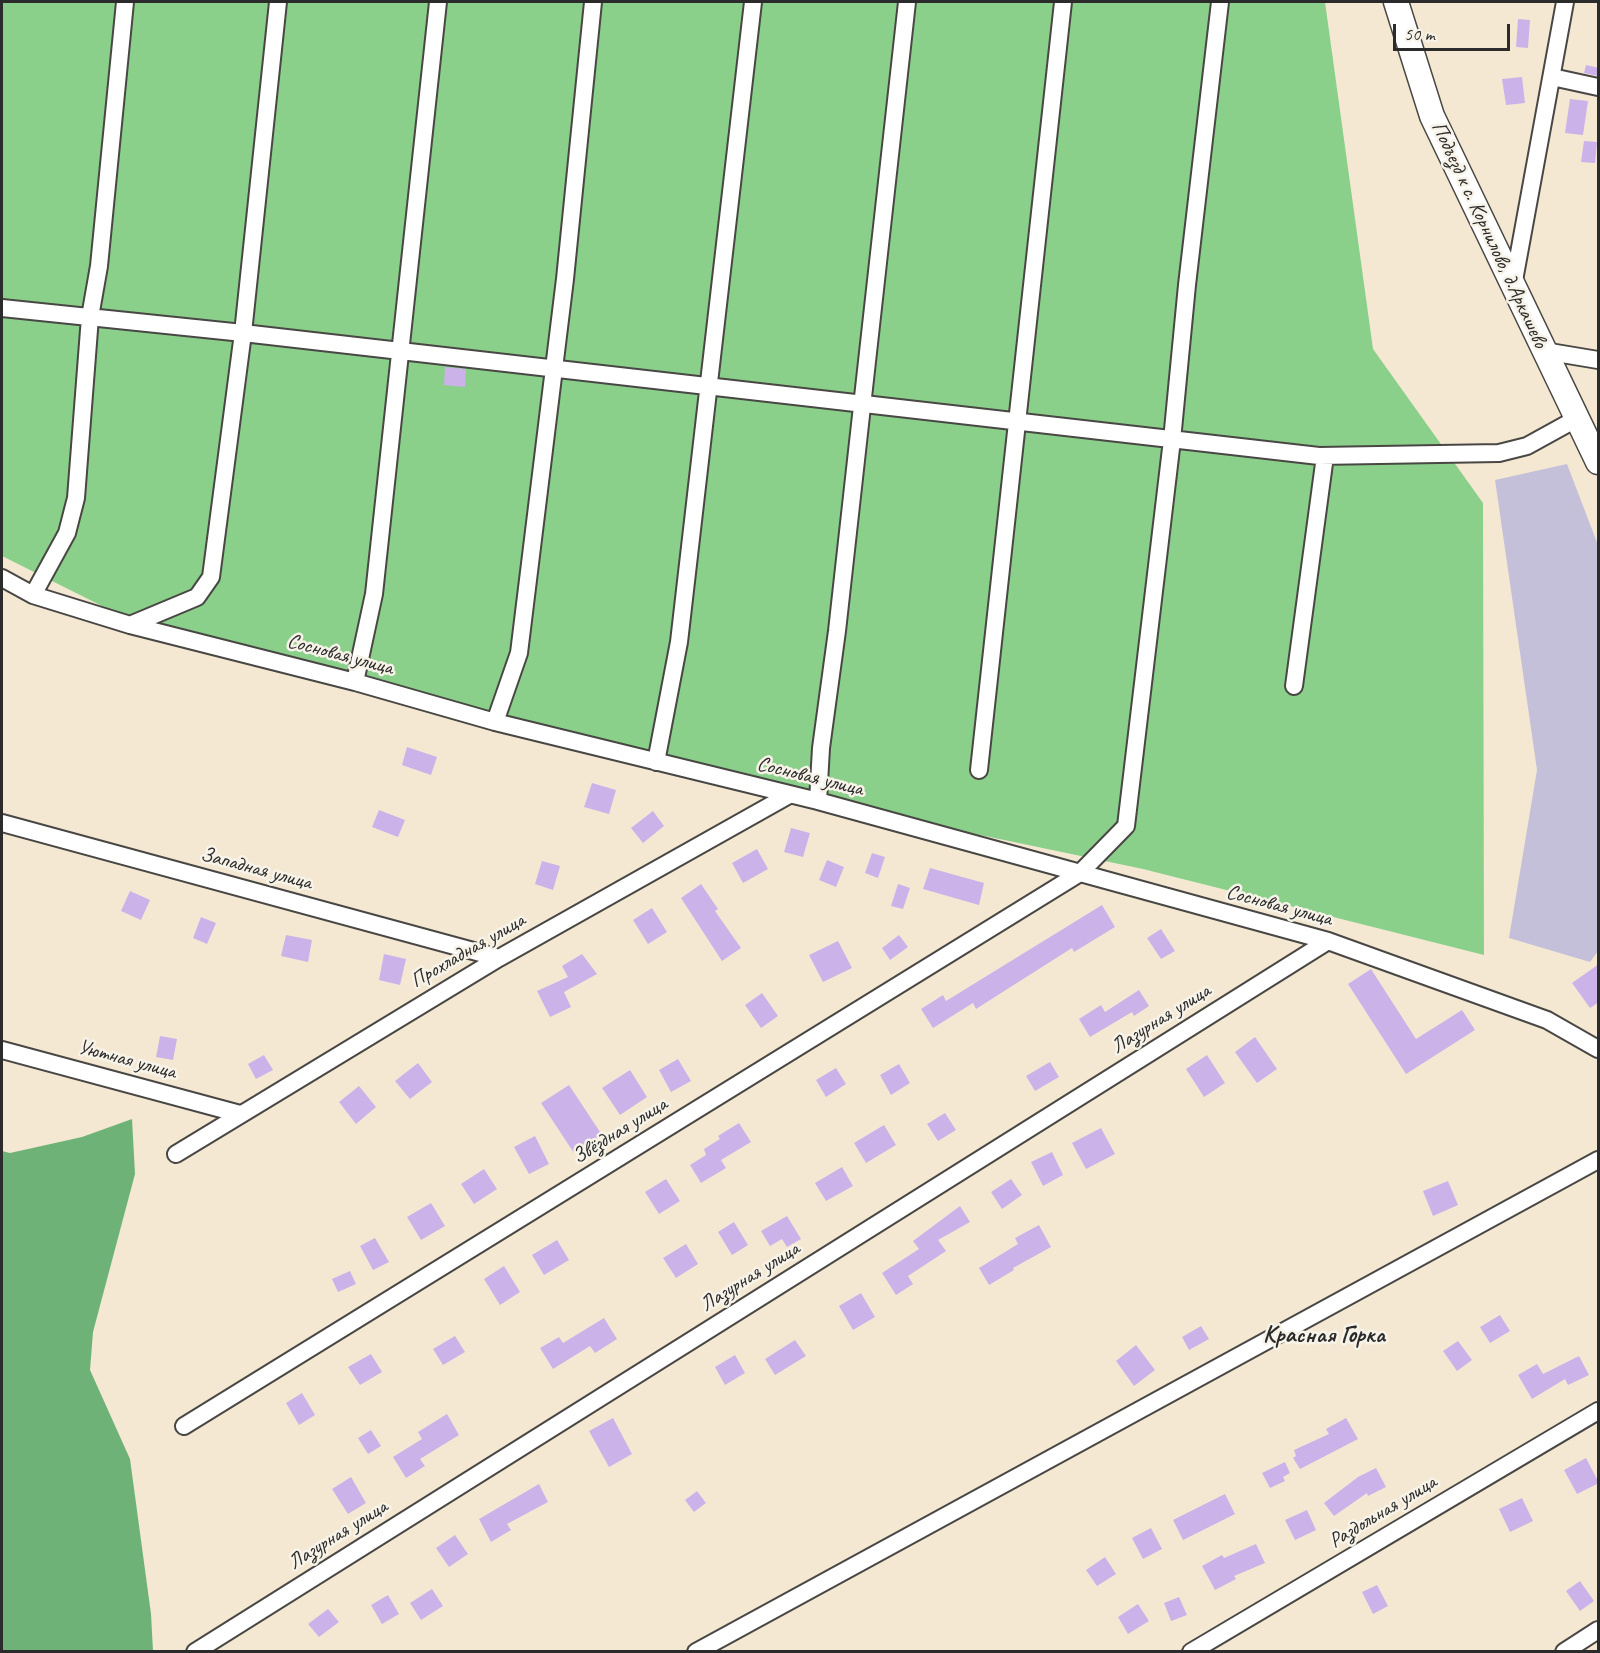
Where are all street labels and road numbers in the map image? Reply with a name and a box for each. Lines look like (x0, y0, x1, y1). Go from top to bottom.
street label: Подъезд к с. Корнилово, д.Аркашево (1425, 118, 1553, 352)
street label: Сосновая улица (284, 629, 396, 681)
street label: Сосновая улица (754, 752, 866, 802)
street label: Западная улица (198, 842, 314, 896)
street label: Сосновая улица (1223, 880, 1335, 932)
street label: Прохладная улица (406, 908, 530, 994)
street label: Лазурная улица (1107, 979, 1215, 1059)
street label: Уютная улица (75, 1035, 179, 1085)
street label: Звёздная улица (568, 1092, 672, 1170)
street label: Лазурная улица (696, 1237, 804, 1317)
street label: Раздольная улица (1325, 1470, 1441, 1554)
street label: Лазурная улица (284, 1495, 392, 1575)

